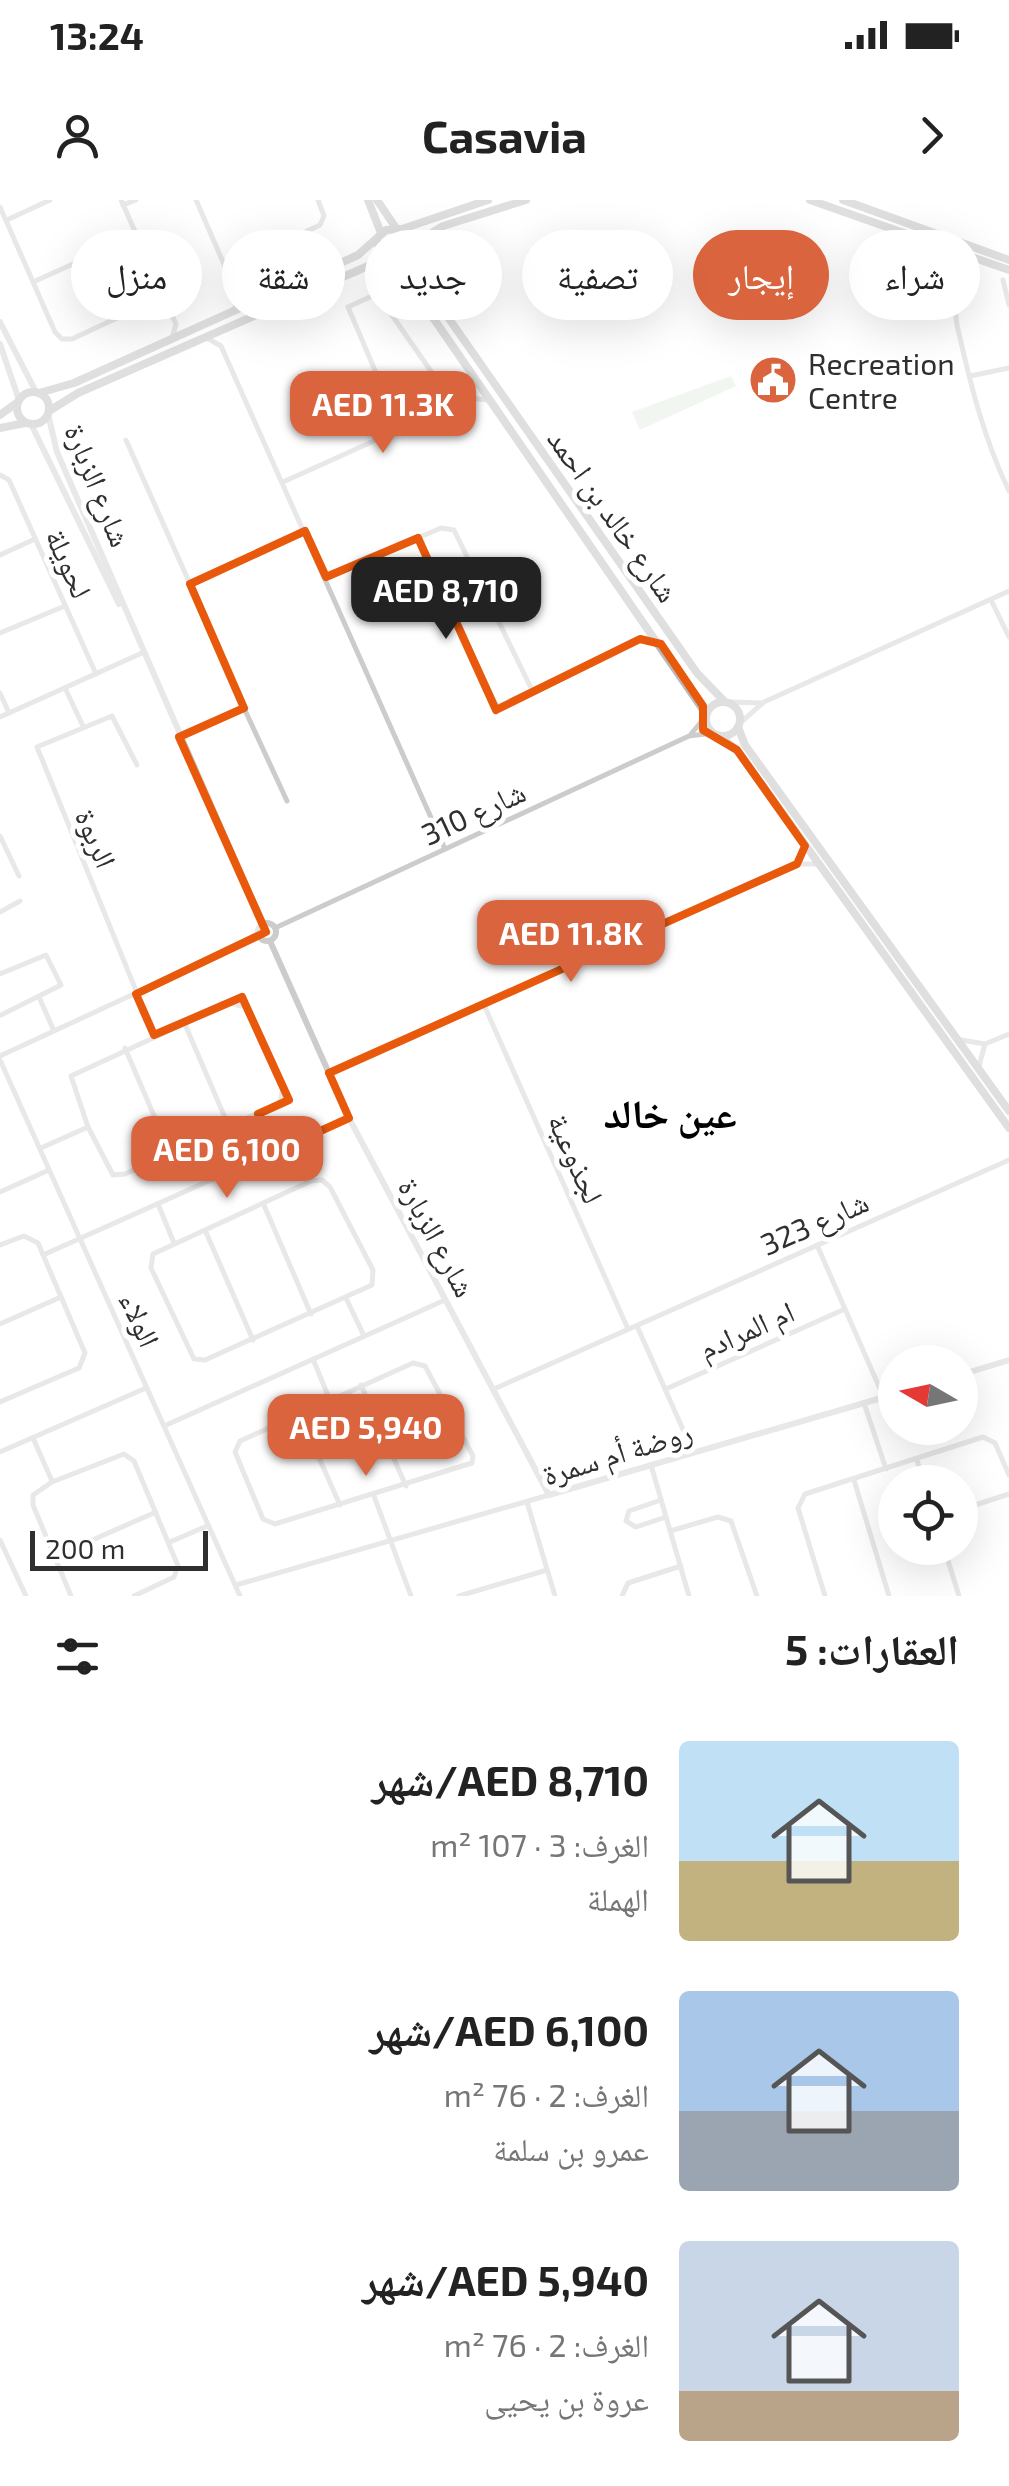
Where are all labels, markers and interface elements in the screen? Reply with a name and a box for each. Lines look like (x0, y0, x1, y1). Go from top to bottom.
text: 13:24 (50, 12, 144, 58)
icon: person (50, 108, 105, 163)
text: Casavia (422, 108, 587, 162)
icon: forward (904, 108, 959, 163)
chip: منزل (71, 230, 202, 320)
chip: شقة (222, 230, 345, 320)
chip: جديد (365, 230, 502, 320)
chip: تصفية (522, 230, 673, 320)
chip: إيجار (693, 230, 829, 320)
chip: شراء (849, 230, 980, 320)
place label: Recreation Centre (808, 345, 955, 415)
public building icon: Recreation Centre (747, 354, 799, 406)
pin: AED 11.3K (269, 371, 497, 456)
text: AED 11.3K (312, 384, 454, 422)
street label: شارع الزبارة (55, 418, 140, 553)
street label: شارع خالد بن احمد (539, 422, 687, 610)
street label: لحويلة (39, 523, 101, 603)
pin: AED 8,710 (332, 557, 560, 642)
text: AED 8,710 (373, 570, 519, 608)
street label: شارع 310 (415, 772, 532, 854)
street label: الربوة (68, 803, 125, 873)
pin: AED 11.8K (457, 900, 685, 985)
text: AED 11.8K (499, 913, 643, 951)
district label: عين خالد (603, 1088, 737, 1139)
street label: لجذوعية (541, 1108, 613, 1209)
pin: AED 6,100 (113, 1116, 341, 1201)
text: AED 6,100 (153, 1129, 301, 1167)
street label: شارع الزبارة (389, 1172, 484, 1304)
street label: شارع 323 (755, 1182, 875, 1264)
street label: الولاء (113, 1286, 169, 1352)
street label: ام المرادم (693, 1292, 801, 1369)
north arrow (878, 1345, 978, 1445)
map controls (878, 1345, 978, 1565)
pin: AED 5,940 (252, 1394, 480, 1479)
text: AED 5,940 (289, 1407, 443, 1445)
street label: روضة أم سمرة (538, 1412, 697, 1495)
button: locate (878, 1465, 978, 1565)
scale bar (30, 1526, 208, 1570)
text: 200 m (45, 1531, 125, 1565)
text: العقارات: 5 (785, 1623, 959, 1673)
icon: filters (50, 1629, 105, 1684)
text: AED 8,710/شهر (372, 1754, 649, 1804)
icon: home (759, 1781, 879, 1901)
text: الغرف: 3 · 107 m² (430, 1825, 649, 1863)
text: الهملة (587, 1879, 649, 1917)
text: AED 6,100/شهر (369, 2004, 649, 2054)
icon: home (759, 2031, 879, 2151)
text: الغرف: 2 · 76 m² (444, 2075, 649, 2113)
text: عمرو بن سلمة (493, 2129, 649, 2167)
text: AED 5,940/شهر (362, 2254, 649, 2304)
icon: home (759, 2281, 879, 2401)
text: الغرف: 2 · 76 m² (444, 2325, 649, 2363)
text: عروة بن يحيى (484, 2379, 649, 2417)

